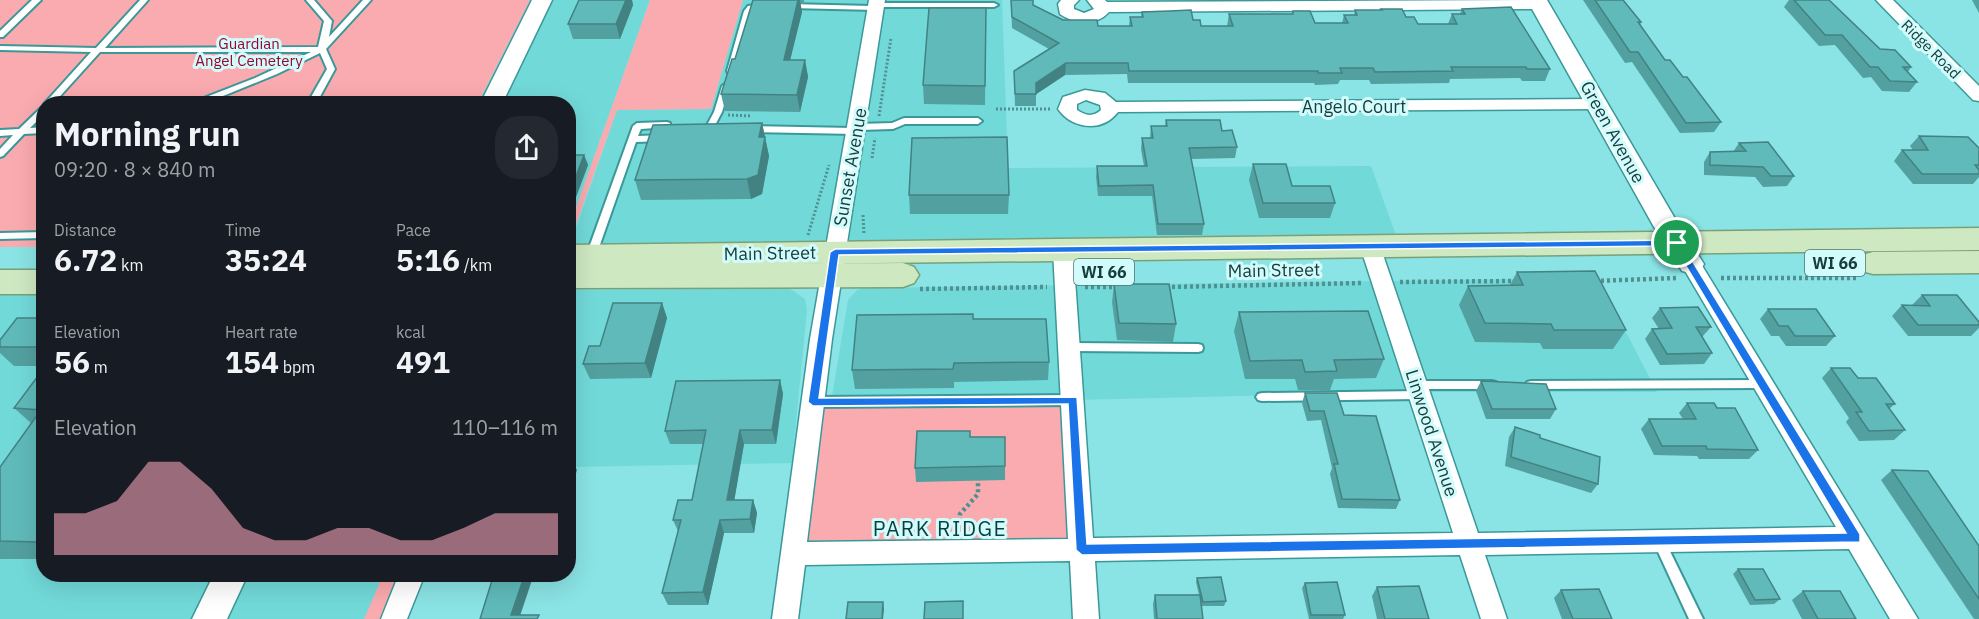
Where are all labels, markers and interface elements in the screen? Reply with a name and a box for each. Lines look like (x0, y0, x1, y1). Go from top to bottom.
street label: Ridge Road (1897, 15, 1965, 83)
park label: Guardian Angel Cemetery (195, 34, 303, 70)
street label: Green Avenue (1575, 77, 1651, 187)
street label: Angelo Court (1302, 95, 1406, 118)
street label: Sunset Avenue (828, 106, 872, 228)
text: Morning run (54, 112, 240, 155)
button: share (495, 116, 558, 179)
text: 09:20 · 8 × 840 m (54, 156, 215, 183)
pin (1651, 217, 1702, 268)
text: Distance (54, 220, 116, 240)
text: Time (225, 220, 261, 240)
text: Pace (396, 220, 431, 240)
icon: arrive (1660, 226, 1693, 259)
text: 6.72 (54, 240, 117, 279)
text: 35:24 (225, 240, 307, 279)
text: 5:16 (396, 240, 460, 279)
street label: Main Street (724, 241, 816, 265)
road number: WI 66 (1805, 250, 1865, 276)
text: km (117, 255, 144, 275)
text: /km (460, 255, 492, 275)
street label: Main Street (1228, 258, 1320, 282)
road number: WI 66 (1074, 259, 1134, 285)
text: Elevation (54, 322, 120, 342)
text: Heart rate (225, 322, 298, 342)
text: kcal (396, 322, 425, 342)
text: 56 (54, 342, 90, 381)
text: 154 (225, 342, 279, 381)
text: 491 (396, 342, 450, 381)
text: m (90, 357, 108, 377)
text: bpm (279, 357, 315, 377)
street label: Linwood Avenue (1401, 367, 1463, 500)
text: Elevation (54, 414, 137, 441)
text: 110–116 m (452, 414, 558, 441)
district label: PARK RIDGE (873, 514, 1007, 542)

